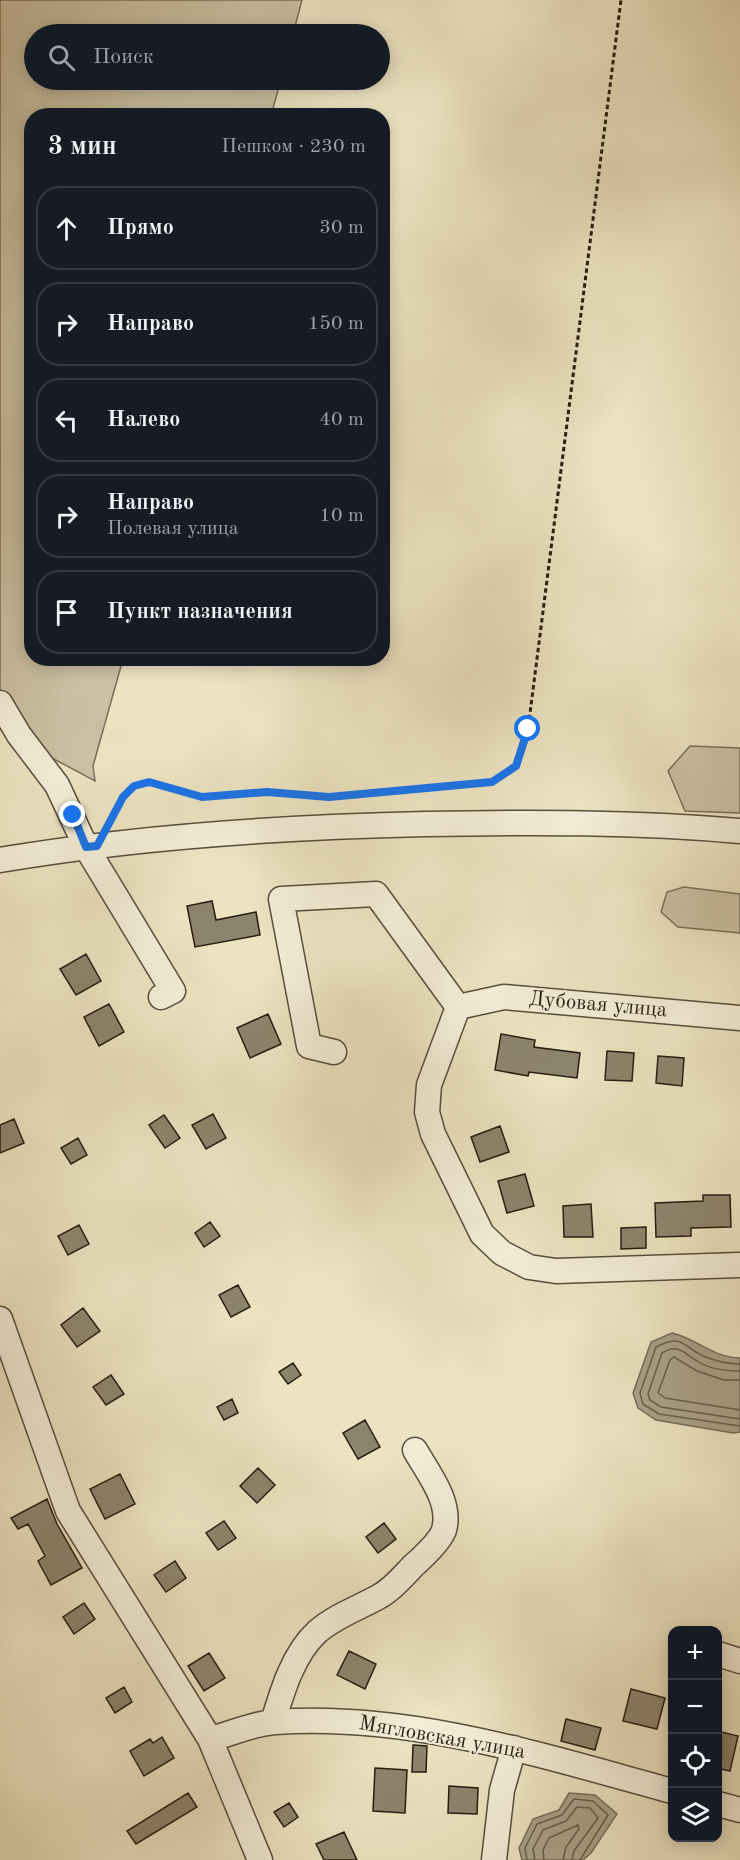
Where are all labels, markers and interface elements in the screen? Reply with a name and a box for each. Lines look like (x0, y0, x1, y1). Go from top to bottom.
search box (24, 24, 390, 90)
icon: search (45, 41, 78, 74)
text: Поиск (93, 46, 154, 68)
text: 3 мин (48, 134, 117, 160)
text: Пешком · 230 m (221, 137, 366, 157)
icon: ahead (50, 212, 83, 245)
text: Прямо (107, 217, 174, 239)
text: 30 m (319, 218, 364, 238)
icon: right (50, 308, 83, 341)
text: Направо (107, 313, 194, 335)
text: 150 m (308, 314, 364, 334)
icon: left (50, 404, 83, 437)
text: Налево (107, 409, 180, 431)
text: 40 m (319, 410, 364, 430)
text: Направо (107, 492, 194, 514)
icon: right (50, 500, 83, 533)
text: 10 m (319, 506, 364, 526)
text: Полевая улица (107, 519, 239, 539)
icon: arrive (50, 596, 83, 629)
text: Пункт назначения (107, 601, 293, 623)
route start (514, 715, 540, 741)
route end (59, 801, 85, 827)
street label: Дубовая улица (528, 989, 668, 1021)
map controls (668, 1626, 722, 1842)
button: + (668, 1626, 722, 1680)
button: − (668, 1680, 722, 1734)
street label: Мягловская улица (357, 1713, 527, 1763)
button: locate (668, 1734, 722, 1788)
button: layers (668, 1788, 722, 1842)

